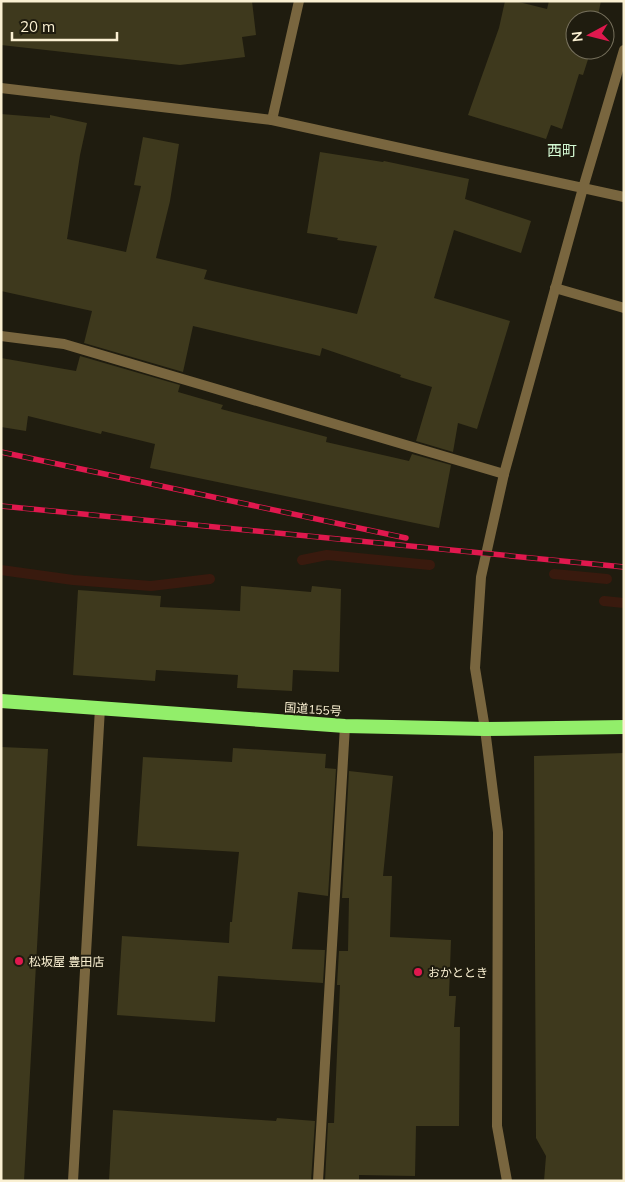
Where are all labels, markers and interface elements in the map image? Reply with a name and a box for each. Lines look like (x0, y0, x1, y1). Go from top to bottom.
scale bar (12, 10, 118, 42)
north arrow (565, 10, 615, 60)
text: 20 m (20, 17, 55, 36)
text: N (568, 30, 587, 43)
district label: 西町 (547, 141, 577, 160)
street label: 国道155号 (284, 700, 342, 718)
place label: 松坂屋 豊田店 (29, 954, 104, 969)
marker: 松坂屋 豊田店 (13, 955, 25, 967)
place label: おかととき (428, 965, 488, 980)
marker: おかととき (412, 966, 424, 978)

